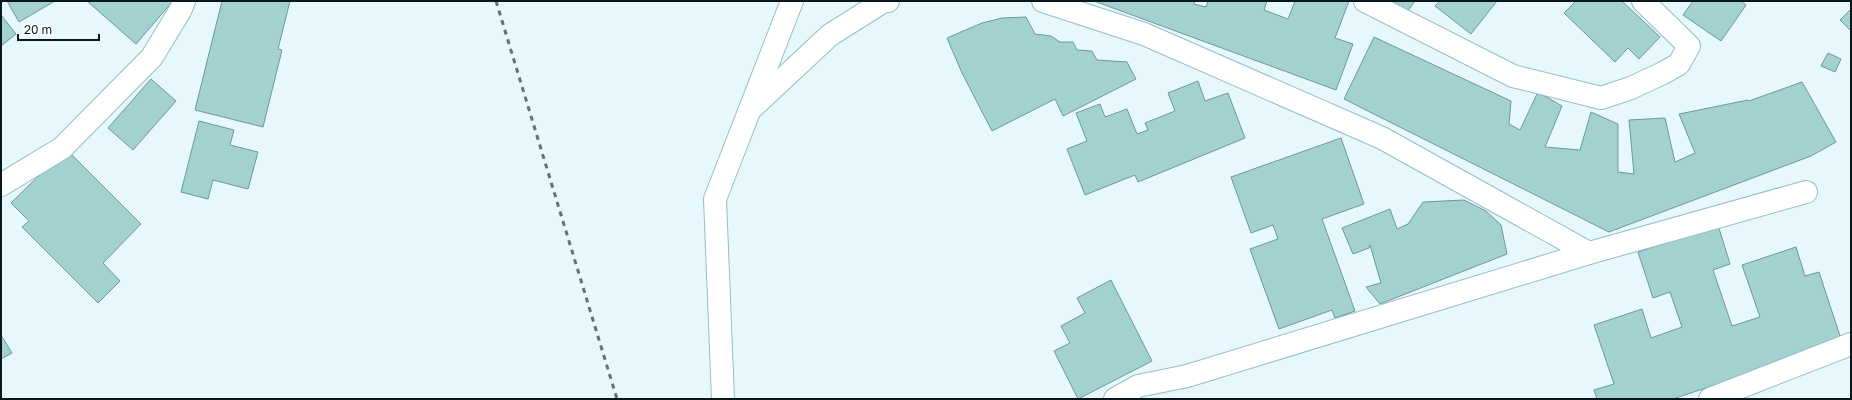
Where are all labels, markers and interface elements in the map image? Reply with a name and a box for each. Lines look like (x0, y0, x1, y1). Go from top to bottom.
scale bar (18, 16, 99, 42)
text: 20 m (24, 22, 52, 37)

